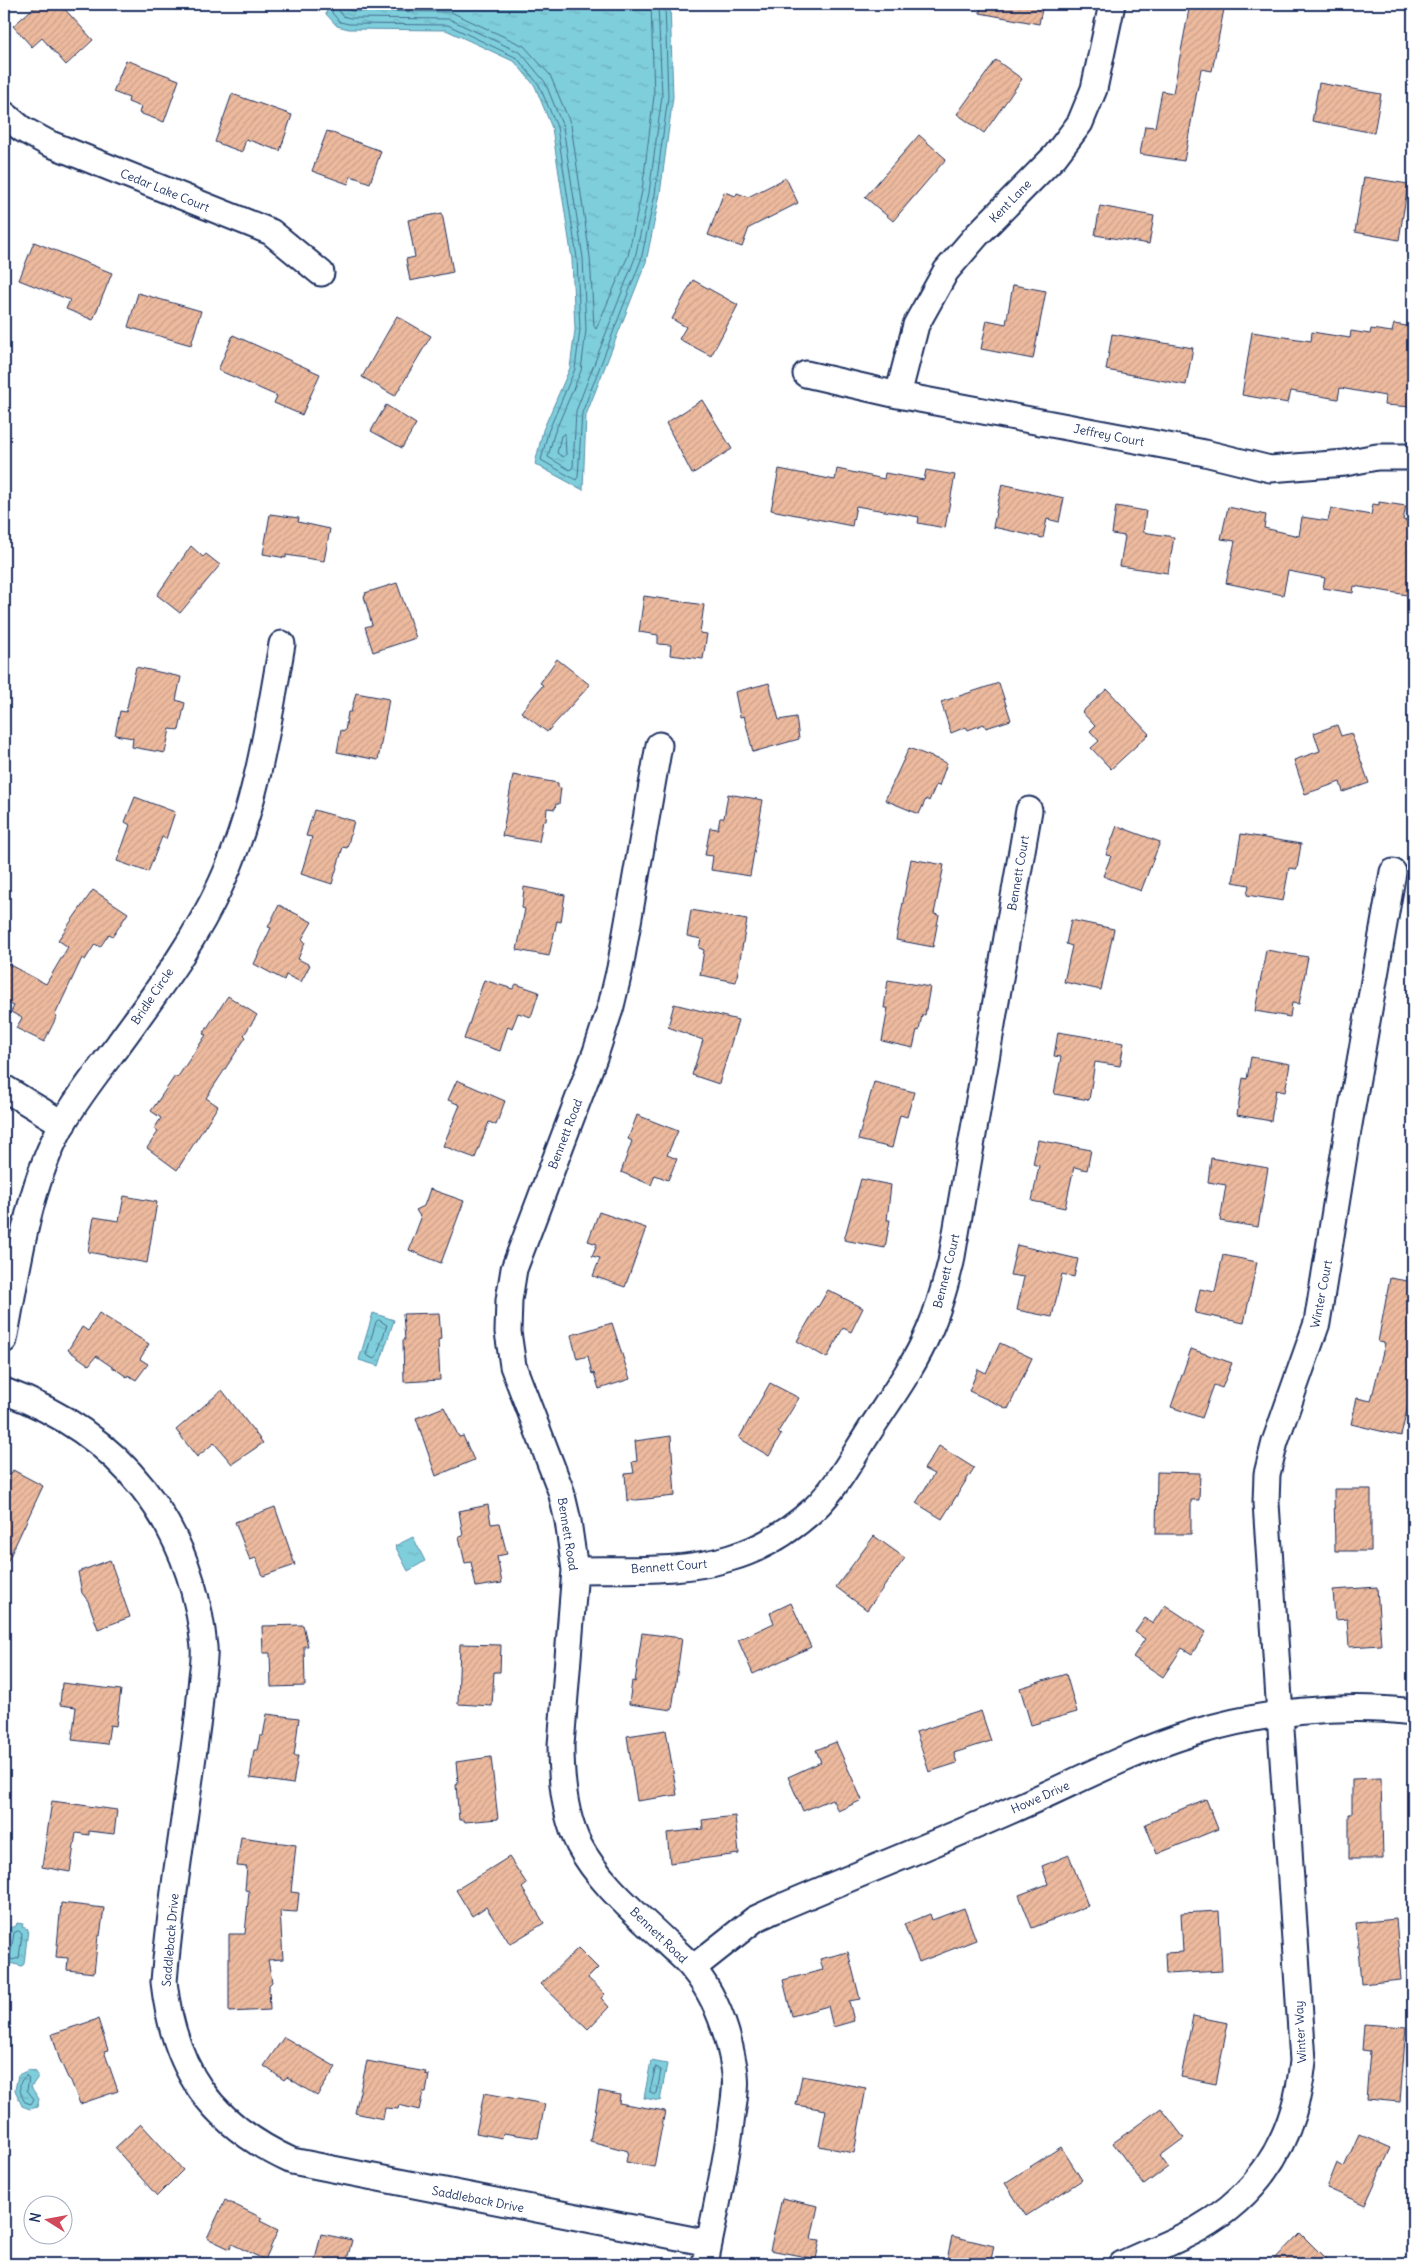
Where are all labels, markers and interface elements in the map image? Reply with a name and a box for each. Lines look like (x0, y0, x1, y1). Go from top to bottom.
street label: Cedar Lake Court (118, 165, 212, 215)
street label: Kent Lane (986, 176, 1034, 226)
street label: Jeffrey Court (1072, 421, 1146, 449)
street label: Bennett Court (1004, 834, 1032, 912)
street label: Bridle Circle (128, 965, 176, 1027)
street label: Bennett Road (545, 1097, 585, 1171)
street label: Bennett Court (930, 1232, 962, 1310)
street label: Winter Court (1307, 1259, 1335, 1329)
street label: Bennett Road (555, 1496, 581, 1572)
street label: Bennett Court (631, 1556, 707, 1576)
street label: Howe Drive (1008, 1777, 1072, 1817)
street label: Saddleback Drive (158, 1893, 182, 1987)
street label: Bennett Road (627, 1904, 691, 1966)
street label: Winter Way (1291, 2000, 1309, 2064)
street label: Saddleback Drive (431, 2183, 525, 2215)
north arrow (22, 2196, 72, 2246)
text: N (25, 2211, 45, 2224)

